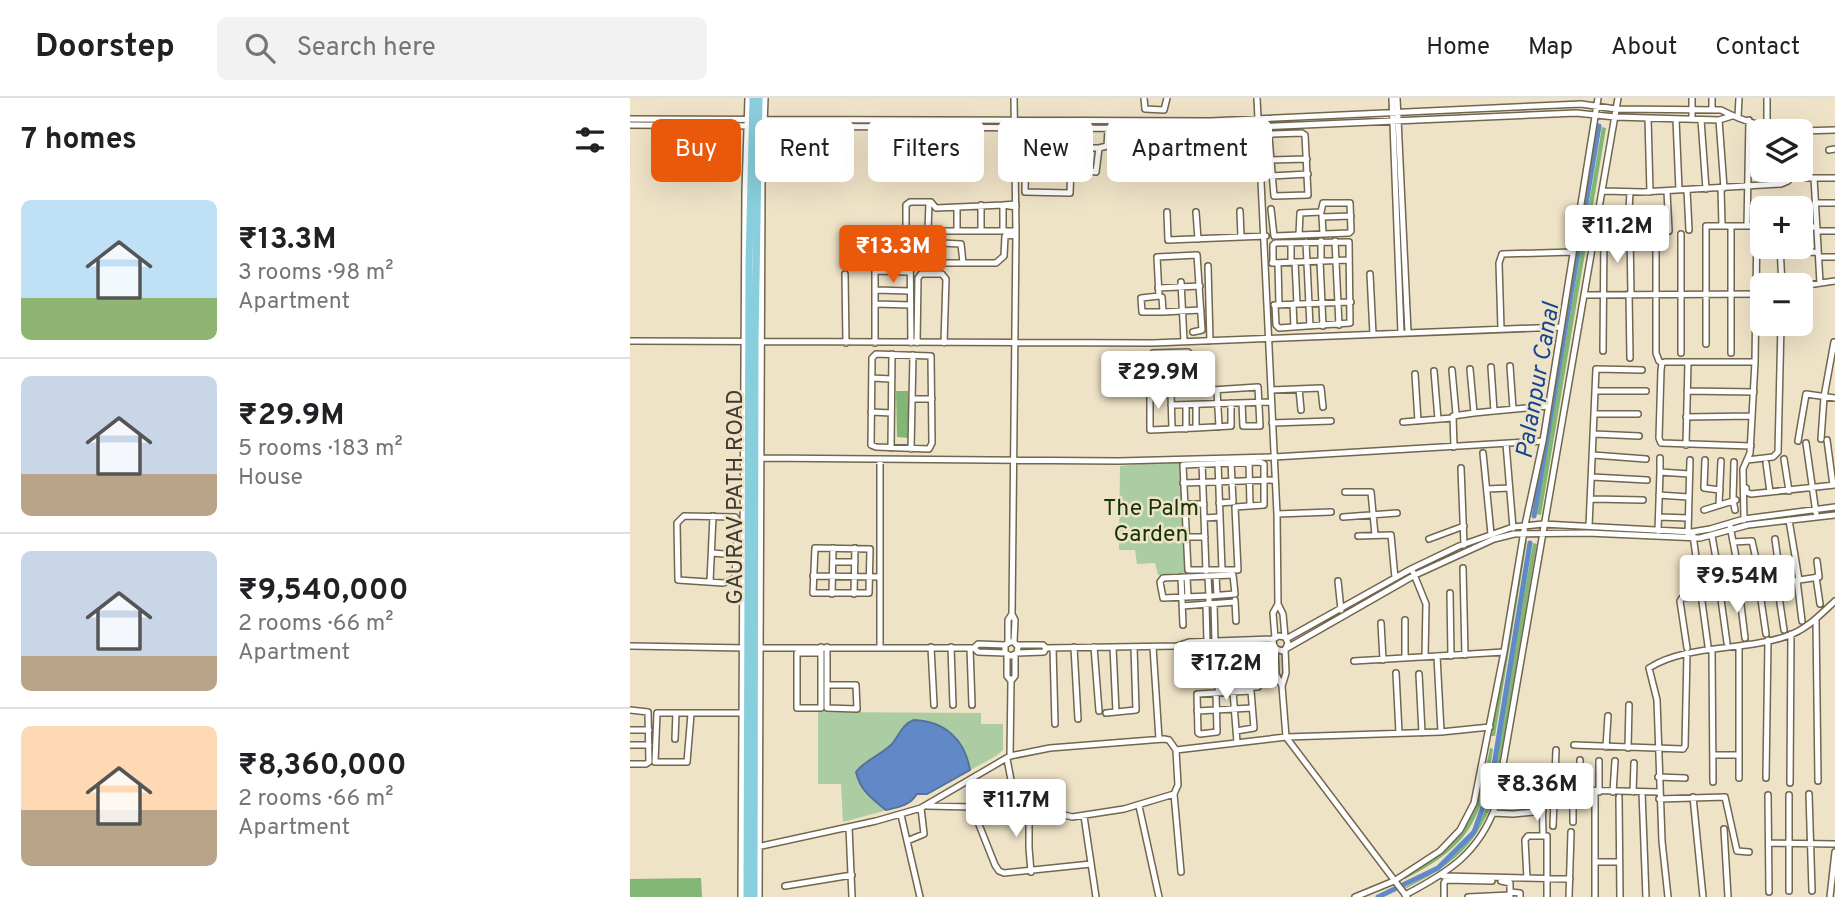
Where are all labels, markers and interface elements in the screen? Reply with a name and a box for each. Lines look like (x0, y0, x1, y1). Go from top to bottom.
search box (217, 17, 707, 80)
text: Doorstep (35, 27, 175, 69)
icon: search (241, 29, 279, 67)
text: Search here (297, 32, 436, 65)
text: Home (1426, 33, 1490, 63)
text: Map (1528, 33, 1573, 63)
text: About (1611, 33, 1677, 63)
text: Contact (1715, 33, 1800, 63)
chip: Buy (651, 119, 741, 182)
chip: Rent (755, 119, 854, 182)
chip: Filters (868, 119, 984, 182)
chip: New (998, 119, 1093, 182)
chip: Apartment (1107, 119, 1272, 182)
map controls (1750, 119, 1813, 336)
button: layers (1750, 119, 1813, 182)
icon: filters (571, 121, 609, 159)
text: 7 homes (21, 122, 137, 159)
button: + (1750, 196, 1813, 259)
pin: ₹11.2M (1560, 206, 1674, 265)
text: ₹11.2M (1581, 213, 1653, 242)
text: ₹13.3M (238, 222, 336, 259)
pin: ₹13.3M (836, 226, 950, 285)
icon: home (77, 228, 161, 312)
text: ₹13.3M (855, 233, 931, 262)
text: 3 rooms · 98 m² (238, 259, 394, 288)
button: − (1750, 273, 1813, 336)
text: Apartment (238, 288, 350, 317)
water label: Palanpur Canal (1511, 299, 1568, 461)
pin: ₹29.9M (1101, 352, 1215, 411)
text: ₹29.9M (1117, 359, 1199, 388)
street label: GAURAV PATH ROAD (722, 389, 751, 605)
text: ₹29.9M (238, 398, 345, 435)
icon: home (77, 404, 161, 488)
text: 5 rooms · 183 m² (238, 435, 403, 464)
text: House (238, 464, 303, 493)
park label: The Palm Garden (1103, 495, 1199, 550)
pin: ₹9.54M (1680, 556, 1794, 615)
text: ₹9.54M (1696, 563, 1778, 592)
text: ₹9,540,000 (238, 573, 408, 610)
icon: home (77, 579, 161, 663)
text: 2 rooms · 66 m² (238, 610, 394, 639)
text: Apartment (238, 639, 350, 668)
pin: ₹17.2M (1169, 642, 1283, 702)
text: ₹17.2M (1190, 650, 1262, 679)
text: ₹8,360,000 (238, 748, 406, 785)
icon: home (77, 754, 161, 838)
pin: ₹8.36M (1480, 764, 1594, 823)
text: ₹8.36M (1496, 771, 1578, 800)
pin: ₹11.7M (959, 780, 1073, 839)
text: 2 rooms · 66 m² (238, 785, 394, 814)
text: ₹11.7M (982, 787, 1050, 816)
text: Apartment (238, 814, 350, 843)

